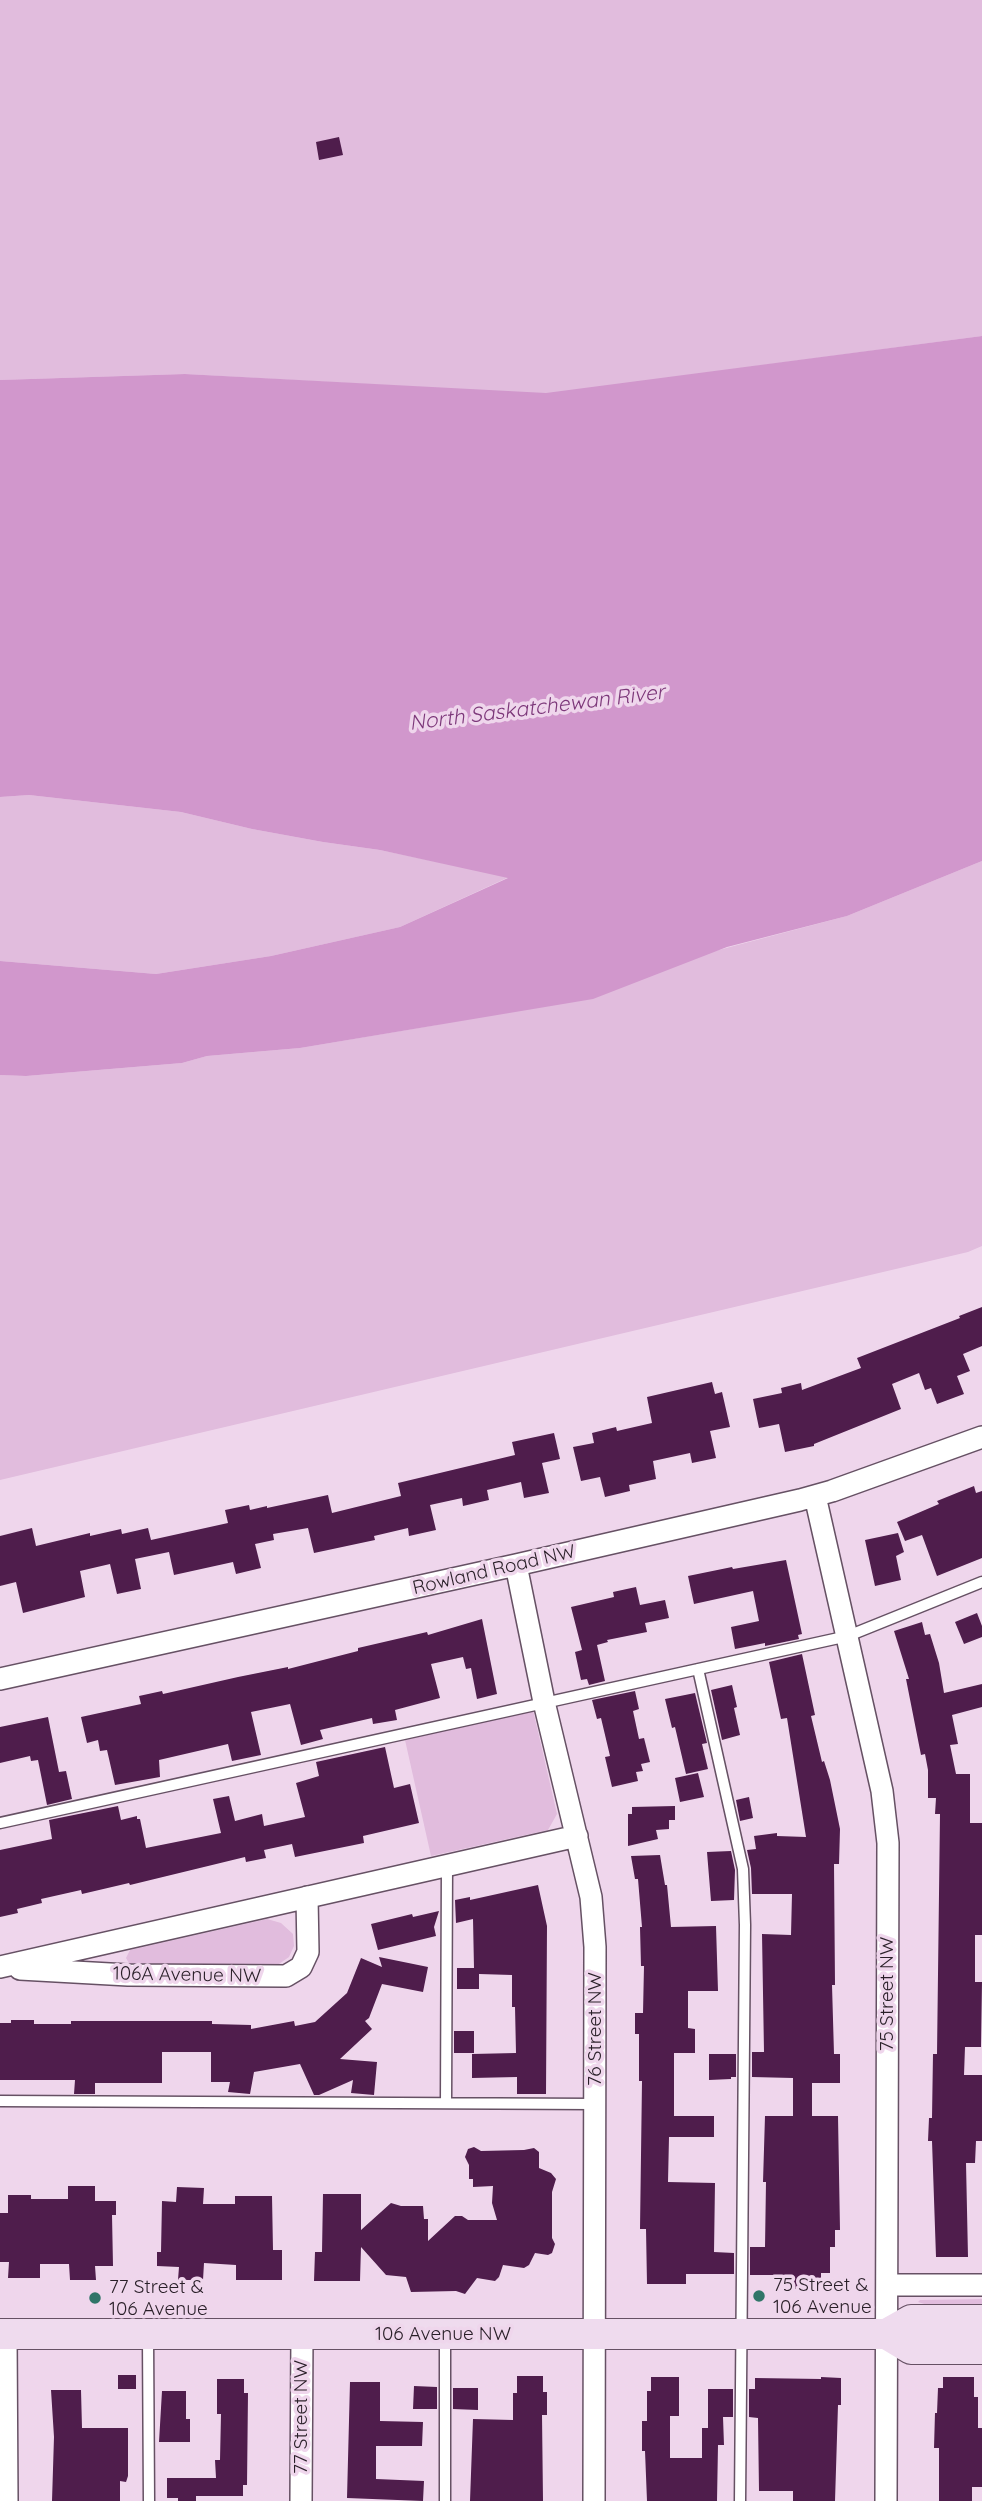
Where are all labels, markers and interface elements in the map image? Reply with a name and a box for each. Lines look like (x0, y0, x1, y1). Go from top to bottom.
water label: North Saskatchewan River (408, 680, 666, 736)
street label: Rowland Road NW (410, 1540, 578, 1600)
street label: 75 Street NW (876, 1937, 898, 2051)
street label: 106A Avenue NW (113, 1962, 261, 1988)
street label: 76 Street NW (584, 1972, 606, 2086)
place label: 75 Street & 106 Avenue (773, 2274, 872, 2318)
place label: 77 Street & 106 Avenue (109, 2276, 208, 2320)
marker: 75 Street & 106 Avenue (751, 2288, 767, 2304)
marker: 77 Street & 106 Avenue (87, 2290, 103, 2306)
street label: 106 Avenue NW (375, 2323, 511, 2345)
street label: 77 Street NW (290, 2360, 312, 2474)

